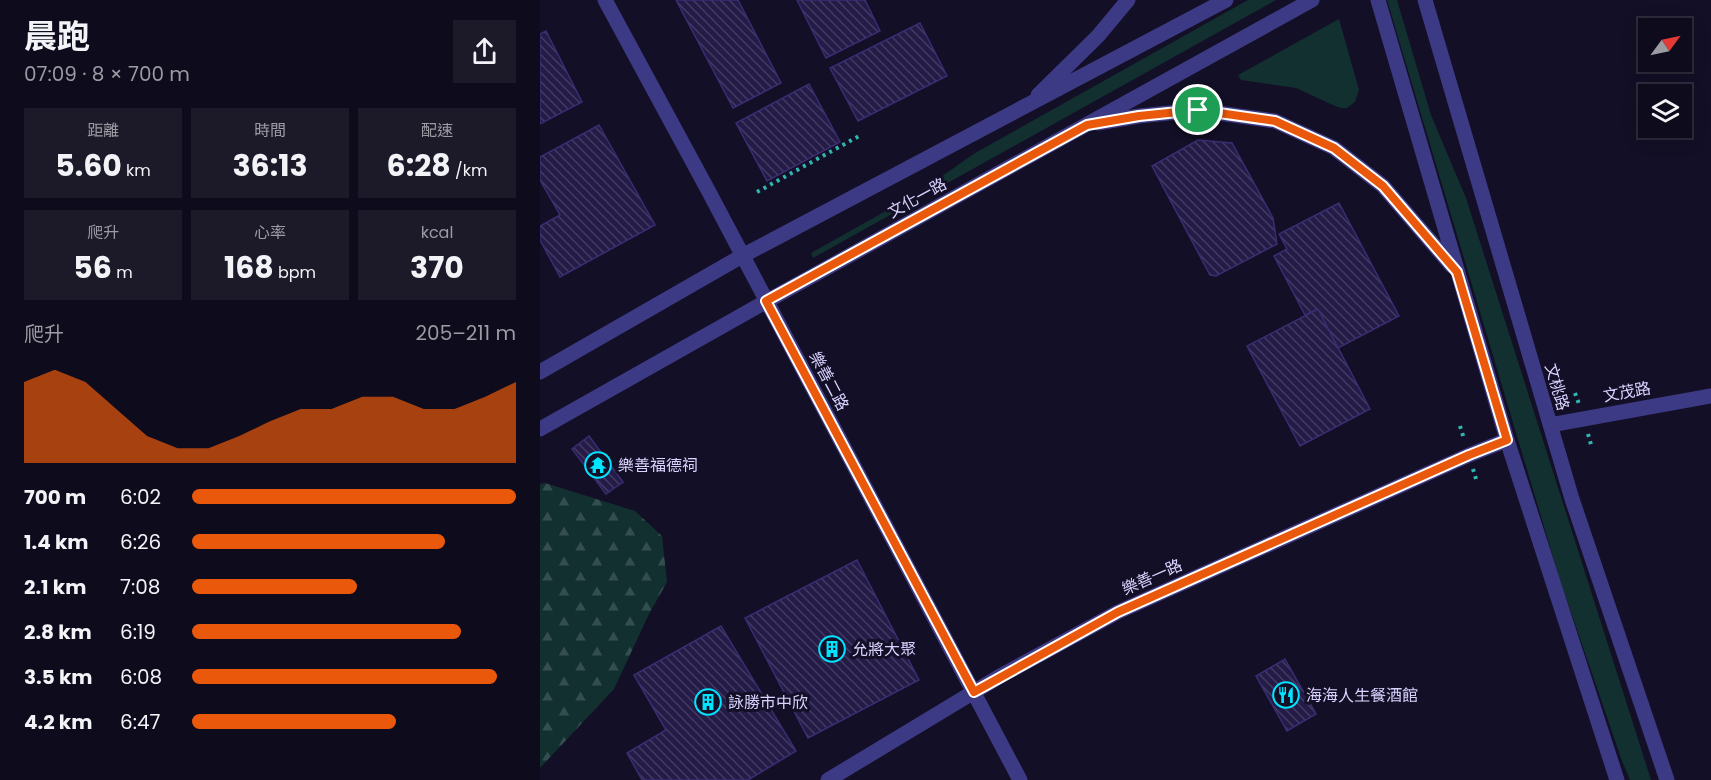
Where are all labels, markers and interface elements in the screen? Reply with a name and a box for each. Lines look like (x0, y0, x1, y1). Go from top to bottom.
text: 晨跑 (24, 13, 90, 60)
north arrow (1638, 18, 1692, 72)
map controls (1638, 18, 1692, 138)
button: share (453, 20, 516, 83)
text: 07:09 · 8 × 700 m (24, 60, 190, 88)
pin (1172, 84, 1223, 135)
button: layers (1638, 84, 1692, 138)
icon: arrive (1181, 93, 1214, 126)
text: 距離 (87, 119, 119, 142)
text: 時間 (254, 119, 286, 142)
text: 配速 (421, 119, 453, 142)
text: 5.60 (55, 144, 122, 187)
text: 36:13 (232, 144, 308, 187)
text: 6:28 (387, 144, 451, 187)
text: km (122, 159, 151, 182)
text: /km (451, 159, 487, 182)
street label: 文化一路 (883, 172, 951, 224)
text: 爬升 (87, 221, 119, 244)
text: 心率 (254, 221, 286, 244)
text: kcal (421, 221, 453, 244)
text: 56 (73, 246, 112, 289)
text: 168 (224, 246, 274, 289)
text: 370 (410, 246, 464, 289)
text: m (112, 261, 133, 284)
text: bpm (274, 261, 316, 284)
text: 205–211 m (416, 319, 516, 347)
text: 爬升 (24, 320, 64, 348)
street label: 樂善二路 (804, 347, 854, 415)
street label: 文桃路 (1539, 361, 1575, 413)
street label: 文茂路 (1601, 377, 1653, 407)
temple icon: 樂善福德祠 (583, 450, 613, 480)
place label: 樂善福德祠 (618, 454, 698, 477)
text: 700 m (24, 483, 86, 511)
text: 6:02 (120, 483, 161, 511)
text: 1.4 km (24, 528, 88, 556)
text: 6:26 (120, 528, 161, 556)
street label: 樂善一路 (1118, 553, 1186, 601)
text: 2.1 km (24, 573, 86, 601)
text: 7:08 (120, 573, 160, 601)
text: 2.8 km (24, 618, 92, 646)
text: 6:19 (120, 618, 156, 646)
building icon: 允將大聚 (817, 634, 847, 664)
place label: 允將大聚 (852, 638, 916, 661)
text: 3.5 km (24, 663, 93, 691)
text: 6:08 (120, 663, 162, 691)
restaurant icon: 海海人生餐酒館 (1271, 680, 1301, 710)
place label: 海海人生餐酒館 (1306, 684, 1418, 707)
building icon: 詠勝市中欣 (693, 687, 723, 717)
place label: 詠勝市中欣 (728, 691, 808, 714)
text: 4.2 km (24, 708, 92, 736)
text: 6:47 (120, 708, 160, 736)

